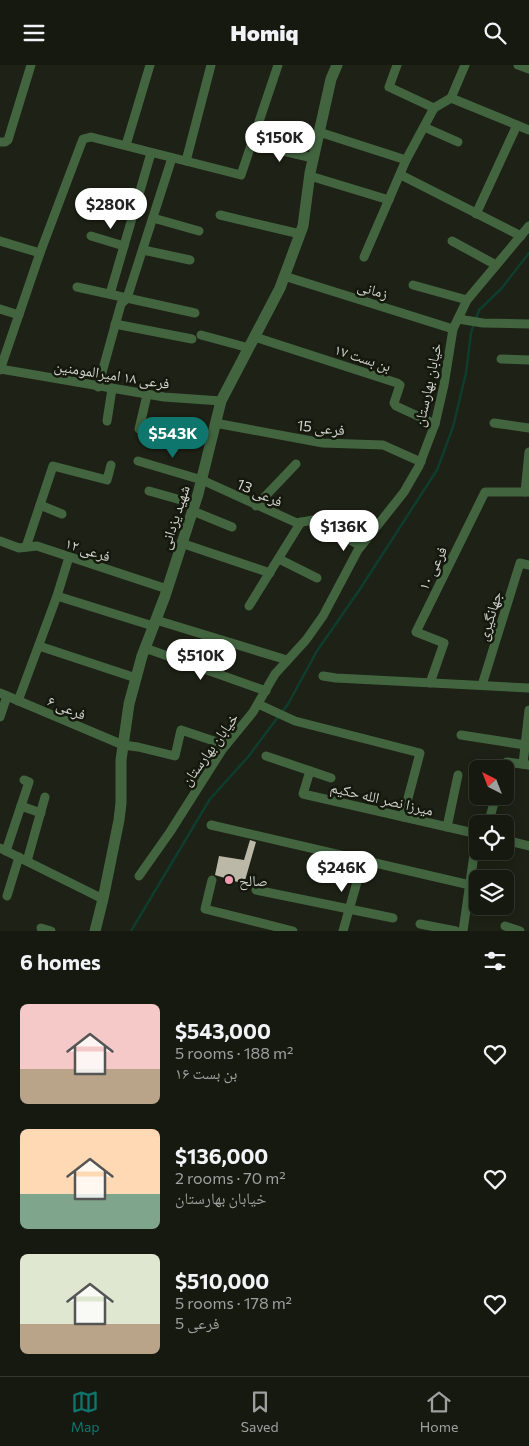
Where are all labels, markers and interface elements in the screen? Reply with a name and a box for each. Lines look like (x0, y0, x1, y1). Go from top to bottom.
icon: menu (20, 19, 48, 47)
text: Homiq (230, 19, 299, 46)
icon: search (481, 19, 509, 47)
pin: $150K (245, 121, 315, 163)
text: $150K (256, 127, 304, 146)
pin: $280K (76, 187, 146, 230)
text: $280K (86, 194, 136, 213)
street label: زمانی (355, 276, 391, 304)
street label: بن بست ۱۷ (332, 339, 394, 376)
street label: خیابان بهارستان (409, 341, 447, 429)
street label: فرعی ۱۸ امیرالمومنین (53, 356, 171, 394)
street label: فرعی 15 (296, 416, 346, 440)
pin: $543K (138, 417, 208, 459)
text: $543K (149, 423, 197, 442)
street label: فرعی 13 (234, 474, 286, 512)
street label: شهید یزدانی (155, 483, 195, 552)
pin: $136K (309, 509, 379, 552)
text: $136K (321, 516, 367, 535)
street label: فرعی ۱۲ (62, 533, 113, 567)
street label: فرعی ۱۰ (414, 543, 452, 594)
street label: جهانگیری (473, 589, 507, 644)
pin: $510K (166, 639, 236, 681)
text: $510K (177, 645, 225, 664)
street label: فرعی ۶ (44, 691, 89, 725)
street label: خیابان بهارستان (177, 709, 243, 790)
north arrow (469, 760, 514, 805)
map controls (469, 760, 514, 915)
street label: میرزا نصر الله حکیم (328, 777, 435, 821)
button: locate (469, 815, 514, 860)
pin: $246K (307, 851, 377, 893)
text: $246K (318, 857, 366, 876)
button: layers (469, 870, 514, 915)
place label: صالح (239, 871, 268, 891)
marker: صالح (223, 874, 235, 886)
icon: filters (481, 947, 509, 975)
text: 6 homes (20, 949, 101, 974)
text: $543,000 (175, 1018, 271, 1043)
icon: home (60, 1024, 120, 1084)
icon: heart (481, 1040, 509, 1068)
text: 5 rooms · 188 m² (175, 1043, 293, 1062)
text: بن بست ۱۶ (175, 1063, 237, 1082)
text: $136,000 (175, 1143, 268, 1168)
icon: home (60, 1149, 120, 1209)
icon: heart (481, 1165, 509, 1193)
text: 2 rooms · 70 m² (175, 1168, 286, 1187)
text: خیابان بهارستان (175, 1188, 266, 1207)
text: $510,000 (175, 1268, 269, 1293)
icon: home (60, 1274, 120, 1334)
icon: heart (481, 1290, 509, 1318)
text: 5 rooms · 178 m² (175, 1293, 292, 1312)
text: فرعی 5 (175, 1313, 220, 1332)
tab: Map (71, 1388, 100, 1435)
tab: Saved (241, 1388, 279, 1435)
tab: Home (420, 1388, 458, 1435)

